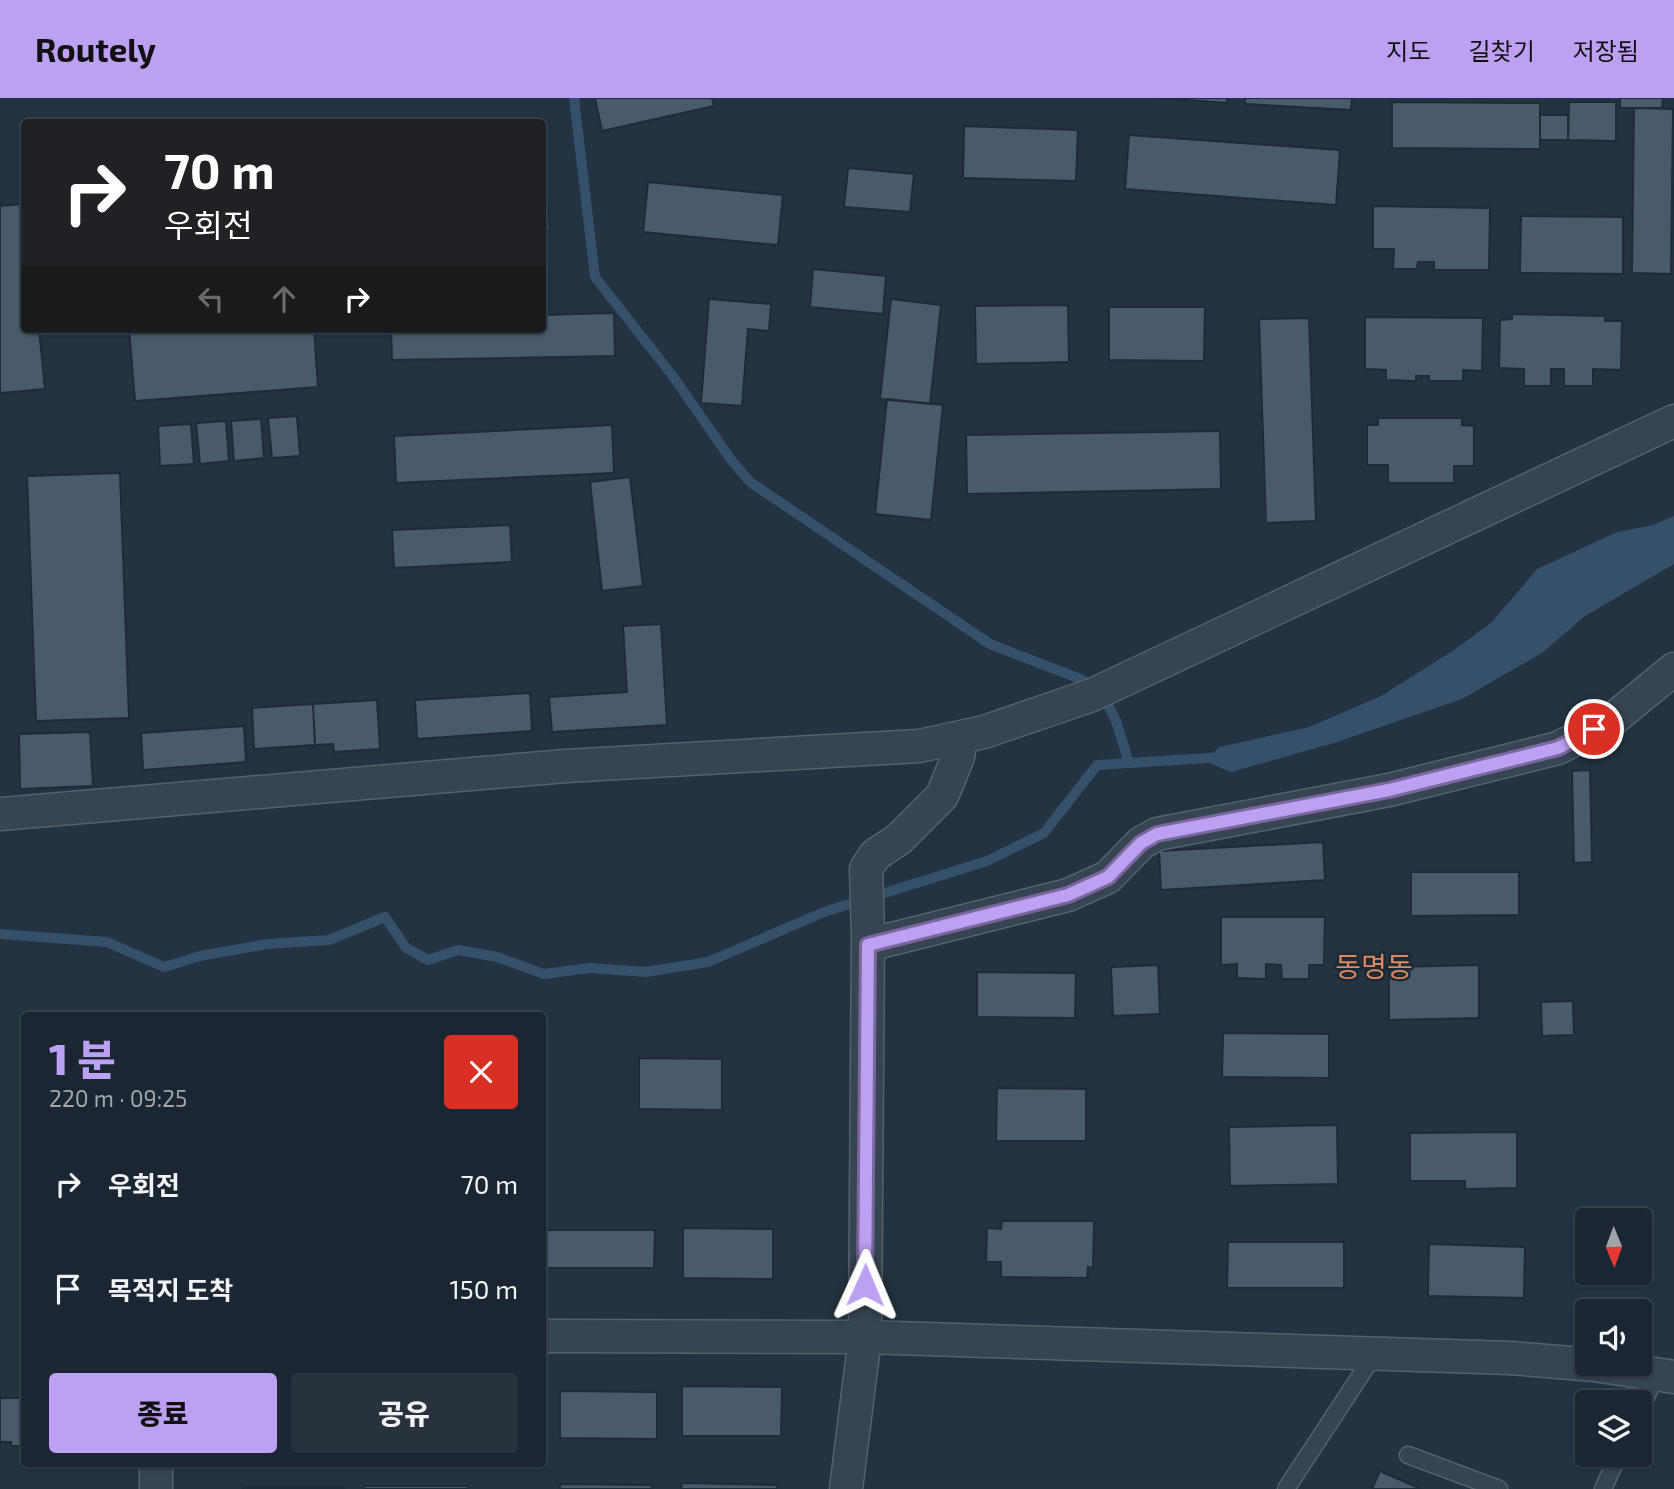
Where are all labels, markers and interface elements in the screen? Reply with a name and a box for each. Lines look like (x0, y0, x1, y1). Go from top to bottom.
text: Routely (35, 29, 156, 69)
text: 지도 (1386, 36, 1431, 65)
text: 길찾기 (1469, 36, 1535, 65)
text: 저장됨 (1573, 36, 1639, 65)
text: 70 m (164, 140, 275, 199)
icon: right (49, 147, 140, 238)
text: 우회전 (164, 205, 252, 243)
icon: left (192, 280, 230, 318)
icon: ahead (265, 280, 303, 318)
icon: right (338, 280, 376, 318)
pin (1564, 699, 1624, 759)
icon: arrive (1575, 710, 1613, 748)
district label: 동명동 (1335, 949, 1413, 983)
text: 1 분 (49, 1033, 116, 1083)
button: close (444, 1035, 518, 1109)
text: 220 m · 09:25 (49, 1084, 187, 1112)
icon: right (49, 1165, 87, 1203)
text: 70 m (460, 1168, 518, 1199)
text: 우회전 (108, 1169, 180, 1200)
north arrow (1575, 1208, 1652, 1284)
map controls (1575, 1208, 1652, 1467)
position arrow (828, 1248, 902, 1322)
icon: arrive (49, 1270, 87, 1308)
text: 150 m (449, 1273, 518, 1304)
text: 목적지 도착 (108, 1274, 233, 1305)
button: sound (1575, 1299, 1652, 1376)
button: 종료 (49, 1373, 277, 1453)
button: 공유 (291, 1373, 518, 1453)
button: layers (1575, 1390, 1652, 1467)

